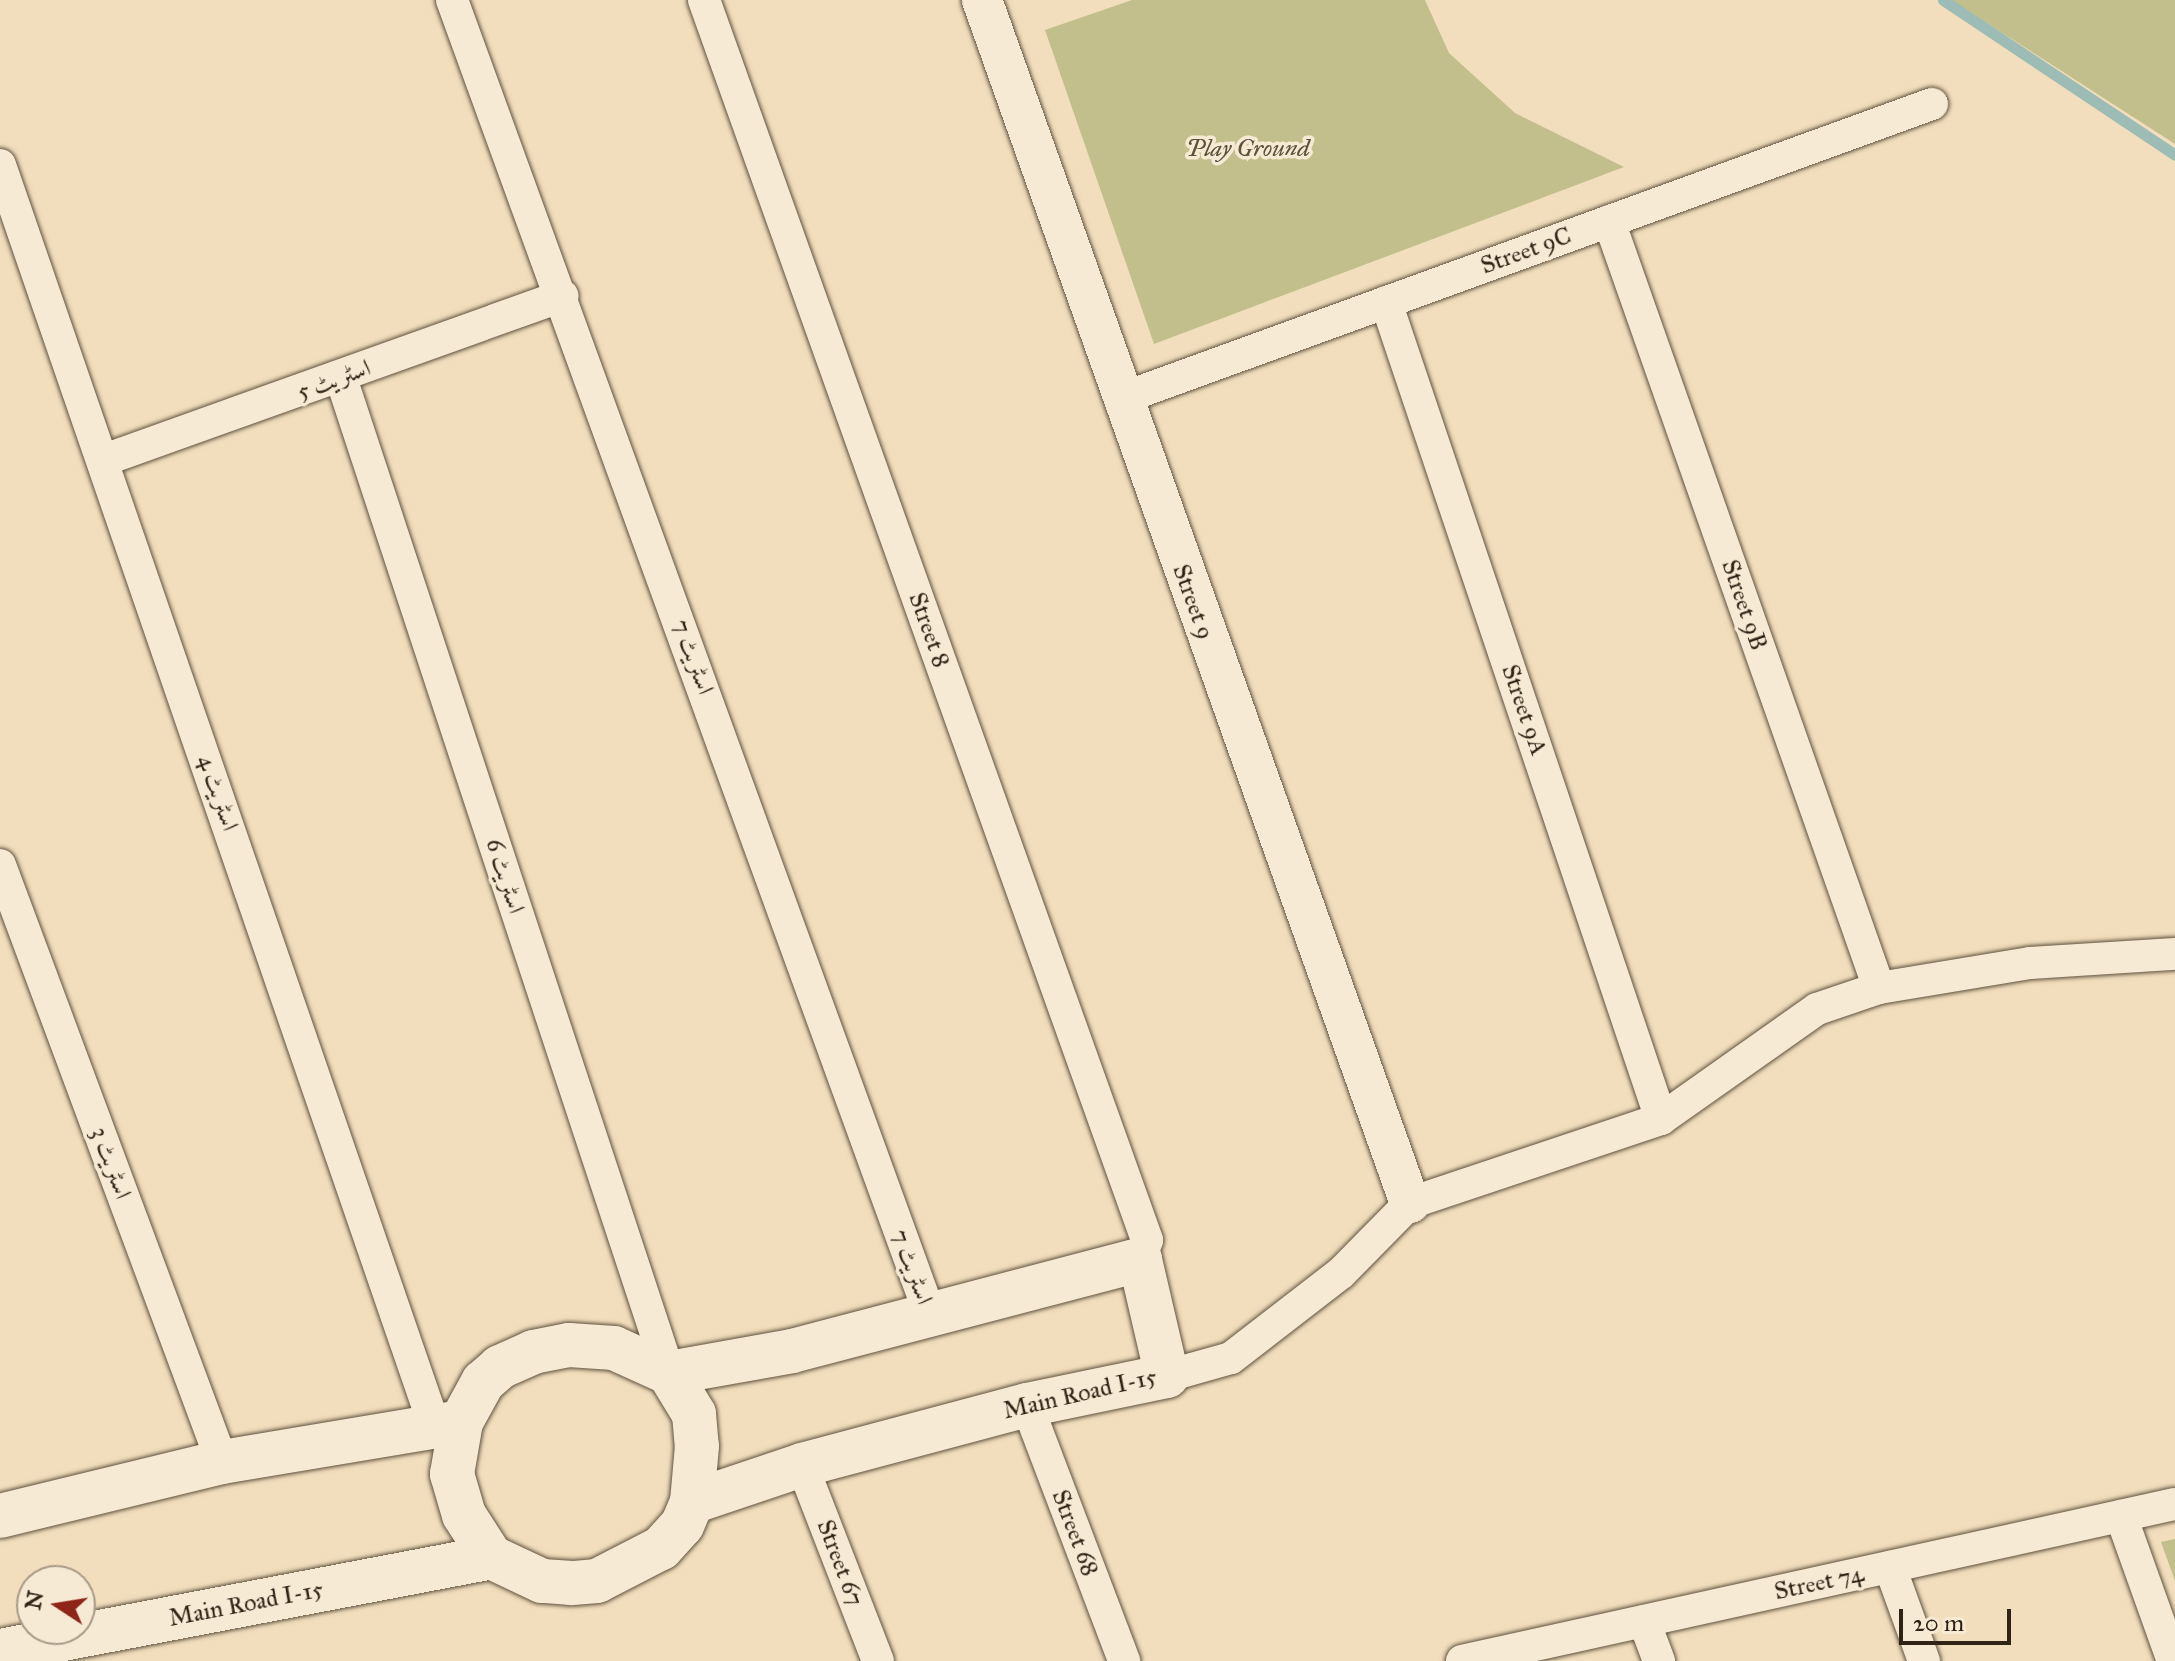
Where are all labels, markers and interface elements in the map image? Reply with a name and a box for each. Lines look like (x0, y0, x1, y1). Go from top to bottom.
park label: Play Ground (1186, 135, 1310, 163)
street label: Street 9C (1477, 221, 1575, 281)
street label: اسٹریٹ 5 (293, 353, 375, 407)
street label: Street 9B (1715, 556, 1773, 654)
street label: Street 9 (1166, 561, 1220, 643)
street label: Street 8 (902, 589, 956, 671)
street label: اسٹریٹ 7 (666, 616, 720, 698)
street label: Street 9A (1495, 661, 1553, 759)
street label: اسٹریٹ 4 (192, 751, 244, 835)
street label: اسٹریٹ 6 (479, 835, 531, 917)
street label: اسٹریٹ 3 (85, 1123, 137, 1203)
street label: اسٹریٹ 7 (885, 1226, 939, 1308)
street label: Main Road I-15 (1000, 1362, 1160, 1426)
street label: Street 68 (1045, 1486, 1105, 1580)
street label: Street 67 (810, 1516, 870, 1610)
street label: Street 74 (1772, 1560, 1866, 1606)
north arrow (16, 1565, 96, 1645)
street label: Main Road I-15 (166, 1575, 326, 1633)
text: N (19, 1588, 49, 1612)
scale bar (1903, 1593, 2015, 1643)
text: 20 m (1913, 1608, 1964, 1638)

